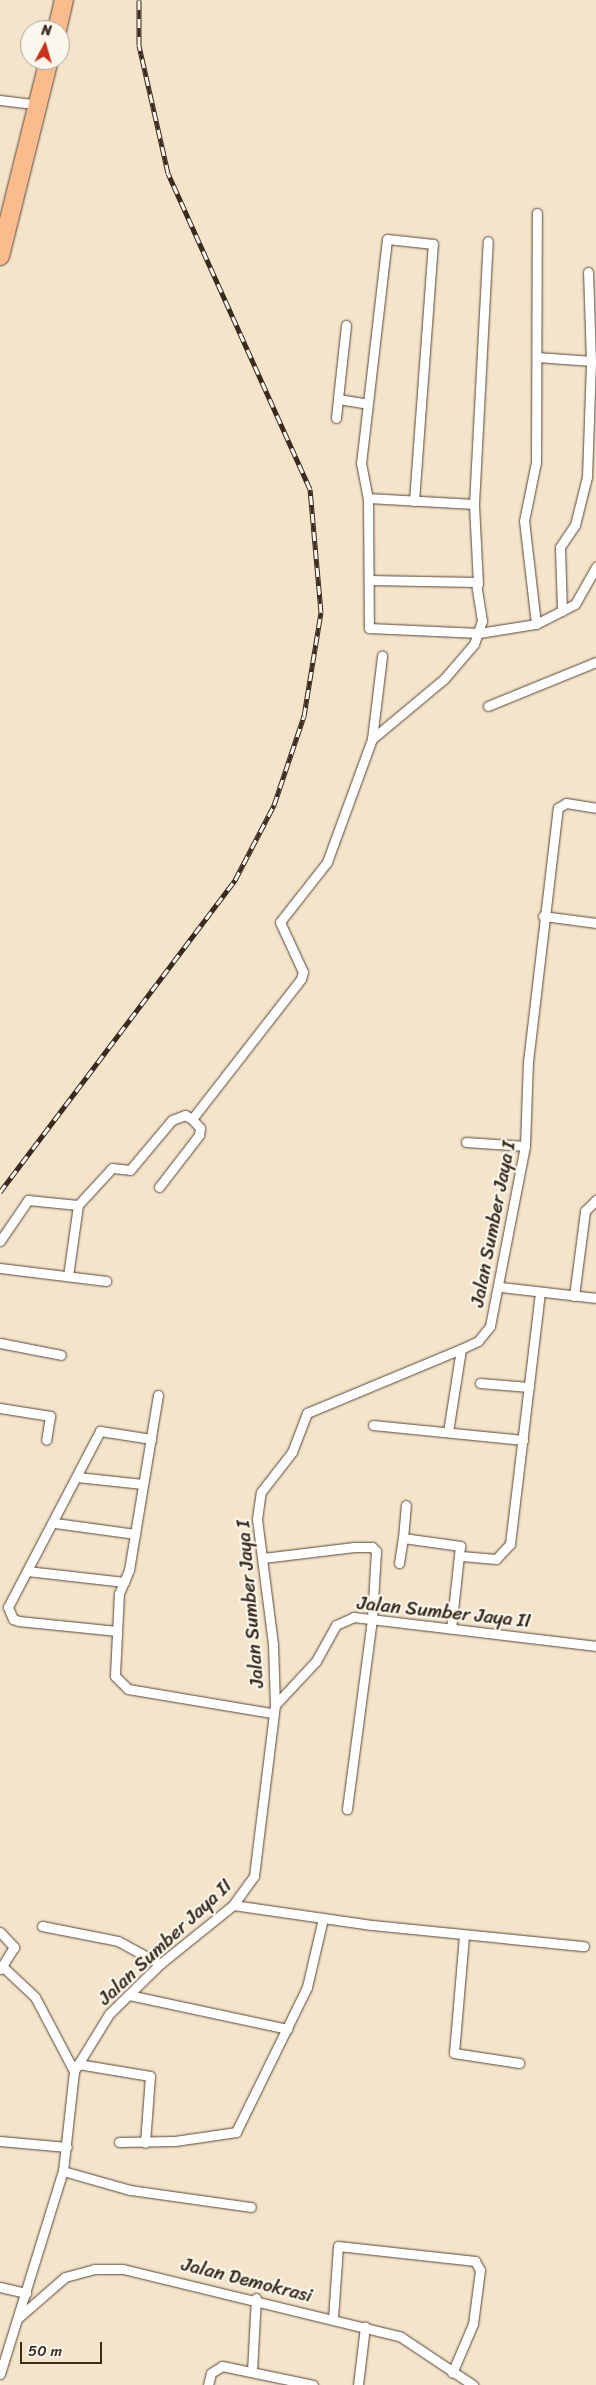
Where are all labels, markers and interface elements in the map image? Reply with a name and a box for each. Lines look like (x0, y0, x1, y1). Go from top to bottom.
text: N (40, 18, 53, 44)
north arrow (20, 20, 70, 70)
street label: Jalan Sumber Jaya I (466, 1139, 520, 1309)
street label: Jalan Sumber Jaya I (231, 1519, 269, 1689)
street label: Jalan Sumber Jaya II (356, 1592, 532, 1632)
street label: Jalan Sumber Jaya II (94, 1874, 236, 2010)
street label: Jalan Demokrasi (179, 2253, 315, 2307)
scale bar (22, 2332, 105, 2364)
text: 50 m (28, 2338, 62, 2364)

